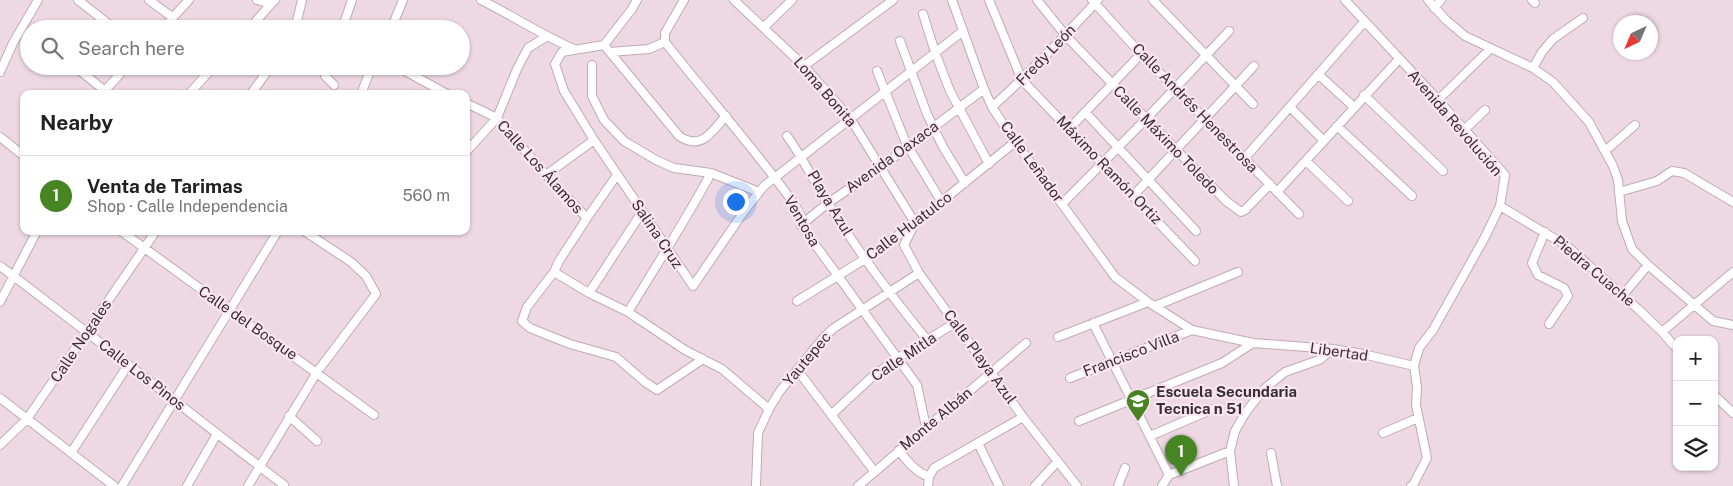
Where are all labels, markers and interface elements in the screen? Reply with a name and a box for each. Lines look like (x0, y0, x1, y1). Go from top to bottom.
north arrow (1613, 15, 1658, 60)
search box (20, 20, 470, 75)
street label: Fredy León (1013, 21, 1079, 89)
icon: search (38, 34, 66, 62)
text: Search here (78, 37, 185, 59)
street label: Calle Andrés Henestrosa (1129, 39, 1262, 176)
street label: Loma Bonita (790, 53, 860, 130)
street label: Avenida Revolución (1405, 66, 1506, 179)
street label: Calle Máximo Toledo (1110, 82, 1223, 197)
text: Nearby (40, 110, 113, 135)
street label: Máximo Ramón Ortiz (1053, 112, 1165, 227)
street label: Calle Los Álamos (494, 117, 587, 217)
street label: Avenida Oaxaca (842, 117, 941, 196)
street label: Calle Leñador (997, 118, 1068, 206)
street label: Playa Azul (804, 167, 857, 238)
text: Venta de Tarimas (87, 175, 243, 197)
text: 1 (53, 186, 59, 205)
text: 560 m (402, 186, 450, 205)
street label: Calle Huatulco (863, 188, 955, 263)
your location (723, 189, 749, 215)
street label: Ventosa (781, 192, 824, 249)
street label: Salina Cruz (628, 196, 687, 271)
text: Shop · Calle Independencia (87, 197, 288, 216)
street label: Piedra Cuache (1550, 232, 1638, 310)
street label: Calle del Bosque (196, 282, 301, 363)
street label: Calle Nogales (47, 296, 115, 385)
street label: Calle Playa Azul (941, 306, 1020, 407)
street label: Francisco Villa (1080, 327, 1181, 380)
street label: Yautepec (779, 328, 834, 389)
street label: Calle Mitla (868, 329, 939, 385)
street label: Calle Los Pinos (96, 336, 189, 414)
map controls (1673, 336, 1718, 471)
button: + (1673, 336, 1718, 381)
street label: Libertad (1309, 339, 1369, 364)
button: − (1673, 381, 1718, 426)
place label: Escuela Secundaria Tecnica n 51 (1156, 383, 1297, 417)
street label: Monte Albán (896, 384, 975, 454)
school or university icon: Escuela Secundaria Tecnica n 51 (1125, 388, 1151, 422)
button: layers (1673, 426, 1718, 471)
pin: 1 (1165, 435, 1197, 476)

